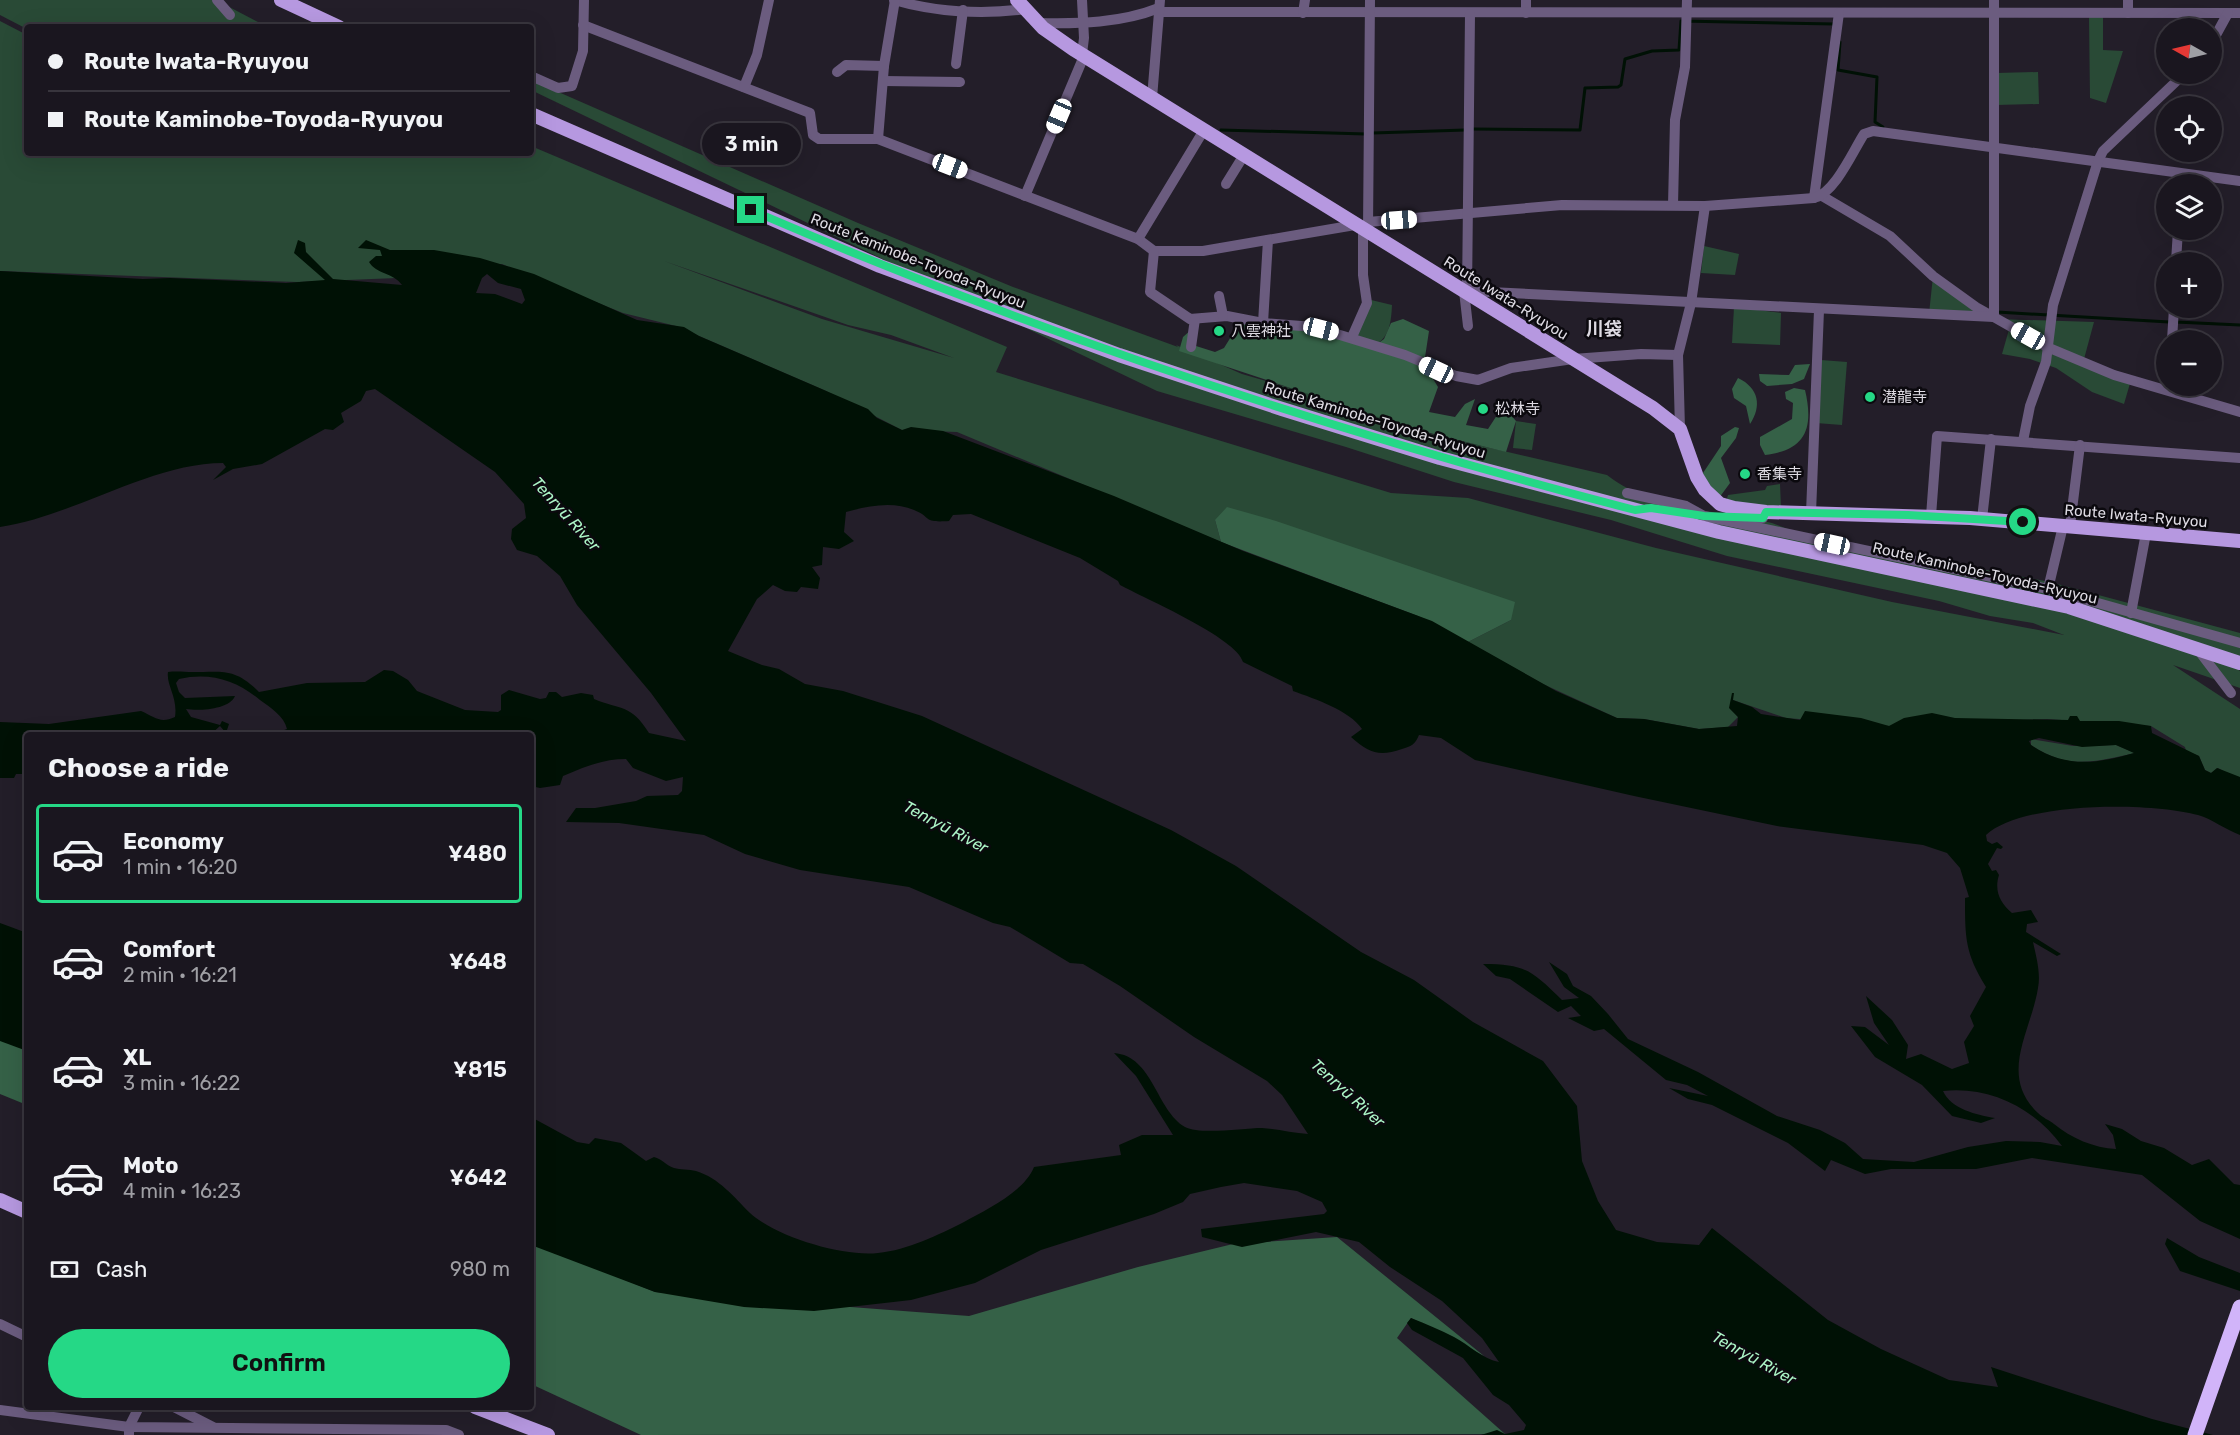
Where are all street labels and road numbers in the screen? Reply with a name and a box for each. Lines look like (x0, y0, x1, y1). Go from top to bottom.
street label: Route Kaminobe-Toyoda-Ryuyou (808, 210, 1028, 312)
street label: Route Iwata-Ryuyou (1440, 252, 1572, 344)
street label: Route Kaminobe-Toyoda-Ryuyou (1262, 378, 1488, 462)
street label: Route Iwata-Ryuyou (2064, 501, 2208, 531)
street label: Route Kaminobe-Toyoda-Ryuyou (1871, 538, 2099, 608)

